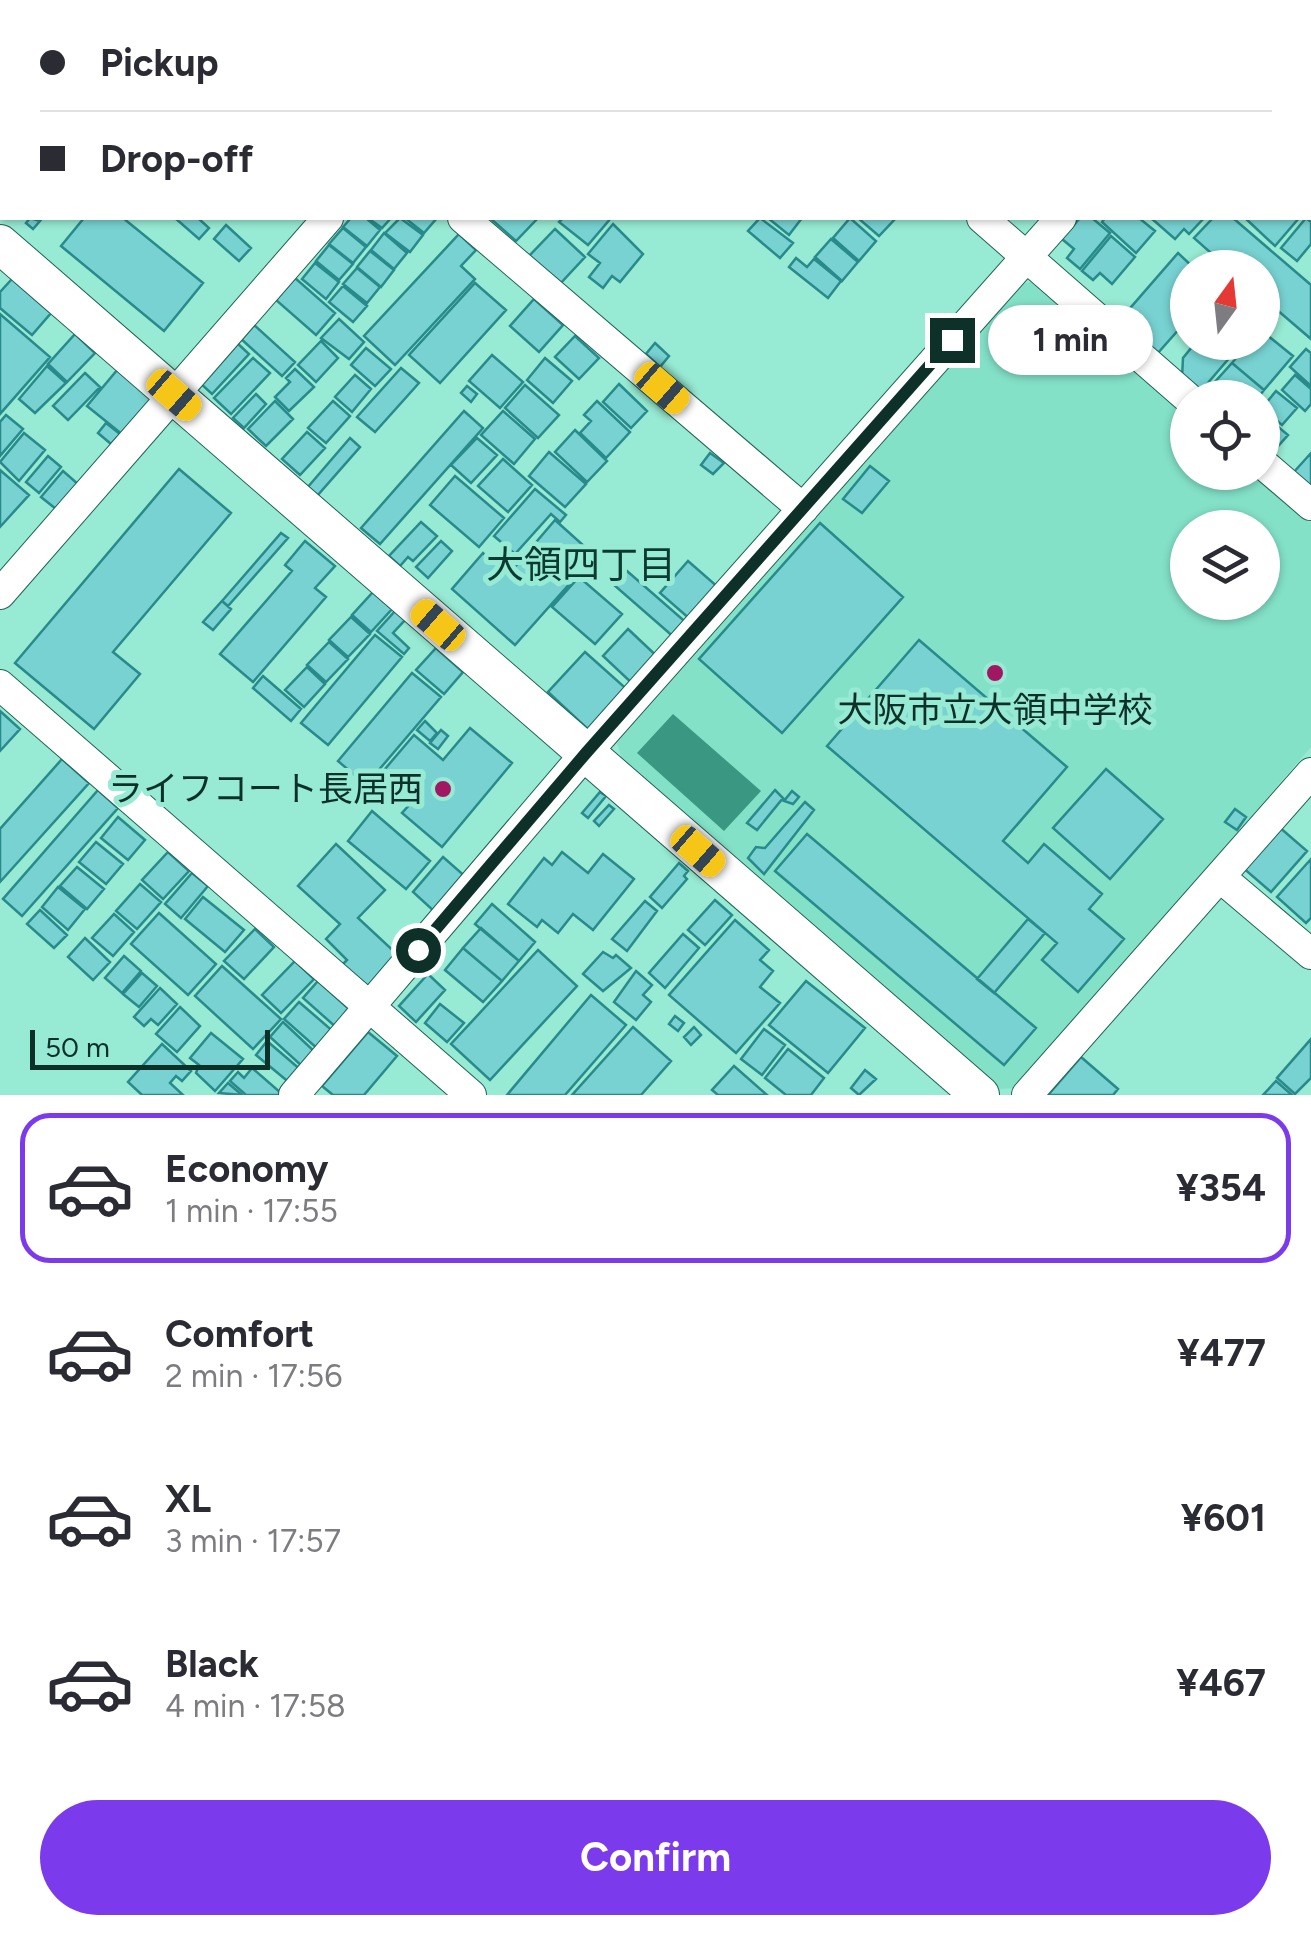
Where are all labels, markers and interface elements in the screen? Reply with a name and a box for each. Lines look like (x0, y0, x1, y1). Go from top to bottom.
text: Pickup (100, 40, 218, 86)
text: Drop-off (100, 136, 253, 182)
north arrow (1170, 250, 1280, 360)
map controls (1170, 250, 1280, 620)
callout: 1 min (987, 305, 1152, 375)
route end (930, 318, 975, 363)
text: 1 min (1033, 321, 1108, 359)
car (630, 357, 694, 419)
car (142, 364, 206, 426)
button: locate (1170, 380, 1280, 490)
button: layers (1170, 510, 1280, 620)
district label: 大領四丁目 (486, 542, 676, 588)
car (406, 594, 470, 656)
marker: 大阪市立大領中学校 (984, 662, 1006, 684)
place label: 大阪市立大領中学校 (837, 689, 1153, 731)
place label: ライフコート長居西 (108, 768, 423, 810)
marker: ライフコート長居西 (432, 778, 454, 800)
car (666, 820, 730, 882)
route start (396, 928, 441, 973)
scale bar (30, 1025, 270, 1070)
text: 50 m (45, 1030, 110, 1064)
icon: car (45, 1143, 135, 1233)
text: Economy (165, 1146, 328, 1192)
text: ¥354 (1176, 1165, 1266, 1211)
text: 1 min · 17:55 (165, 1192, 338, 1230)
icon: car (45, 1308, 135, 1398)
text: Comfort (165, 1311, 314, 1357)
text: ¥477 (1177, 1330, 1266, 1376)
text: 2 min · 17:56 (165, 1357, 342, 1395)
icon: car (45, 1473, 135, 1563)
text: XL (165, 1476, 211, 1522)
text: ¥601 (1181, 1495, 1266, 1541)
text: 3 min · 17:57 (165, 1522, 341, 1560)
icon: car (45, 1638, 135, 1728)
text: Black (165, 1641, 259, 1687)
text: ¥467 (1176, 1660, 1266, 1706)
text: 4 min · 17:58 (165, 1687, 346, 1725)
button: Confirm (40, 1800, 1271, 1915)

